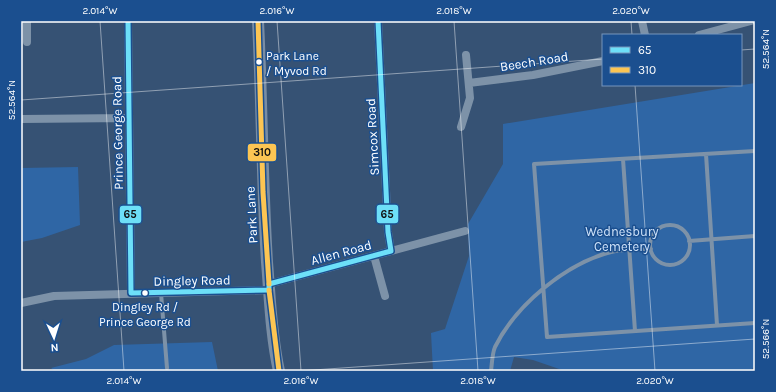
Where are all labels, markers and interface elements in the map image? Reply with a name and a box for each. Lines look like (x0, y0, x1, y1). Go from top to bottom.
text: 2.014°W (83, 5, 117, 17)
text: 2.016°W (260, 5, 294, 17)
text: 2.018°W (436, 5, 472, 17)
text: 2.020°W (612, 5, 650, 17)
text: 52.564°N (760, 29, 772, 69)
legend (602, 34, 742, 86)
text: 65 (638, 43, 652, 57)
place label: Park Lane / Myvod Rd (266, 49, 327, 78)
street label: Beech Road (499, 49, 569, 74)
marker: Park Lane / Myvod Rd (254, 57, 264, 67)
text: 310 (638, 63, 656, 77)
street label: Prince George Road (109, 76, 126, 190)
text: 52.564°N (6, 80, 18, 120)
street label: Simcox Road (363, 98, 382, 176)
line badge: 310 (247, 143, 277, 162)
text: 310 (253, 146, 271, 159)
street label: Park Lane (242, 186, 260, 244)
line badge: 65 (376, 204, 399, 224)
line badge: 65 (119, 205, 142, 224)
text: 65 (123, 208, 137, 221)
text: 65 (380, 208, 394, 221)
park label: Wednesbury Cemetery (585, 224, 659, 254)
street label: Allen Road (309, 237, 373, 268)
street label: Dingley Road (153, 272, 231, 289)
marker: Dingley Rd / Prince George Rd (140, 288, 150, 298)
place label: Dingley Rd / Prince George Rd (99, 300, 191, 329)
north arrow (34, 318, 74, 358)
text: 52.566°N (760, 319, 772, 359)
text: N (50, 341, 59, 354)
text: 2.014°W (107, 375, 141, 387)
text: 2.016°W (284, 375, 318, 387)
text: 2.018°W (460, 375, 496, 387)
text: 2.020°W (636, 375, 674, 387)

